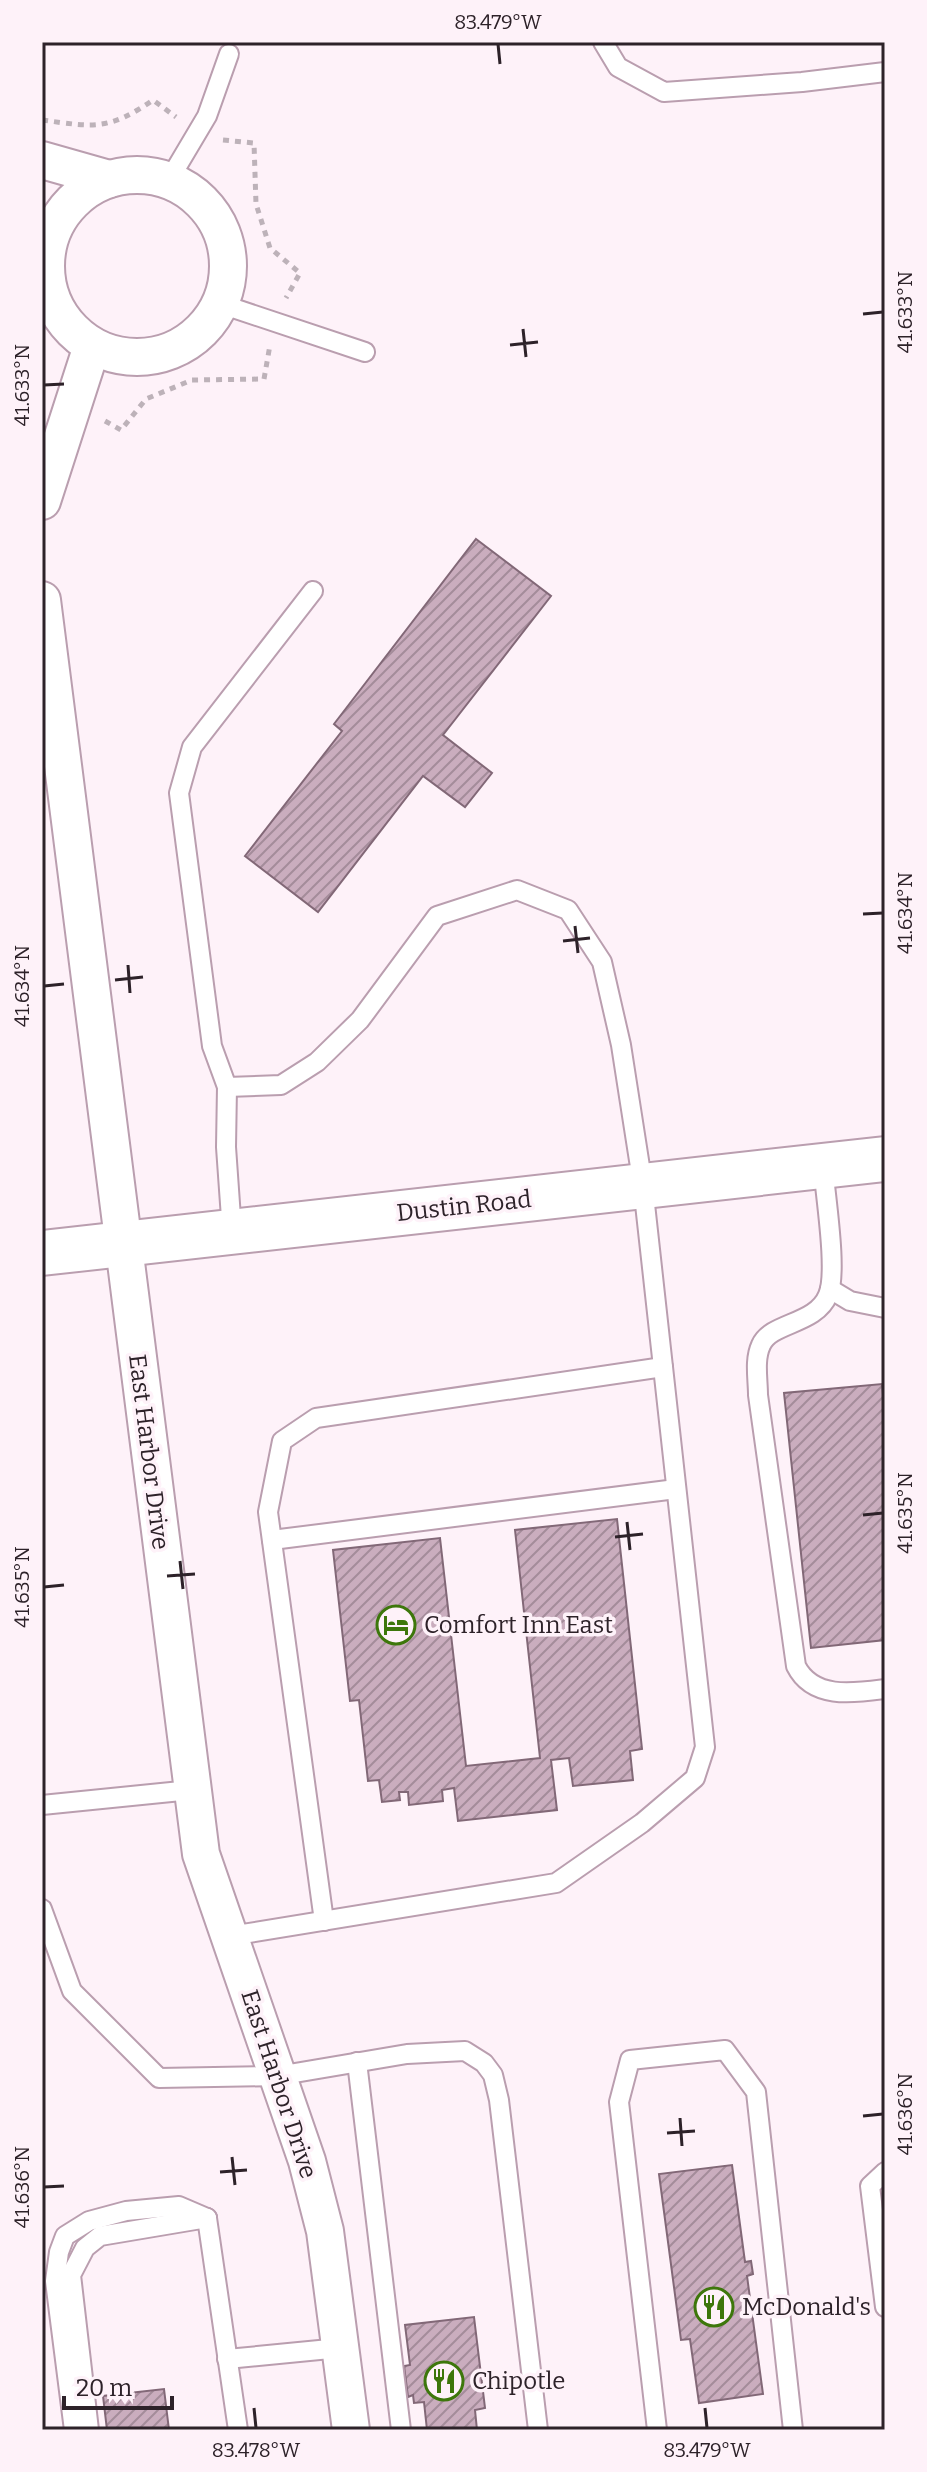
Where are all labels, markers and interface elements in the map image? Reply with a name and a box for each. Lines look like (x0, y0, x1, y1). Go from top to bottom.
text: 83.479°W (454, 10, 542, 34)
text: 41.633°N (893, 271, 917, 353)
text: 41.633°N (10, 344, 34, 426)
text: 41.634°N (893, 872, 917, 954)
text: 41.634°N (10, 945, 34, 1027)
street label: Dustin Road (395, 1185, 533, 1227)
street label: East Harbor Drive (123, 1353, 175, 1551)
text: 41.635°N (893, 1472, 917, 1554)
text: 41.635°N (10, 1546, 34, 1628)
hotel icon: Comfort Inn East (375, 1604, 417, 1646)
place label: Comfort Inn East (424, 1611, 613, 1639)
street label: East Harbor Drive (235, 1986, 323, 2182)
text: 41.636°N (893, 2073, 917, 2155)
text: 41.636°N (10, 2146, 34, 2228)
restaurant icon: McDonald's (693, 2286, 735, 2328)
place label: McDonald's (742, 2293, 871, 2321)
scale bar (64, 2360, 172, 2410)
restaurant icon: Chipotle (423, 2360, 465, 2402)
place label: Chipotle (472, 2367, 565, 2395)
text: 20 m (76, 2374, 132, 2402)
text: 83.478°W (212, 2438, 301, 2462)
text: 83.479°W (663, 2438, 751, 2462)

